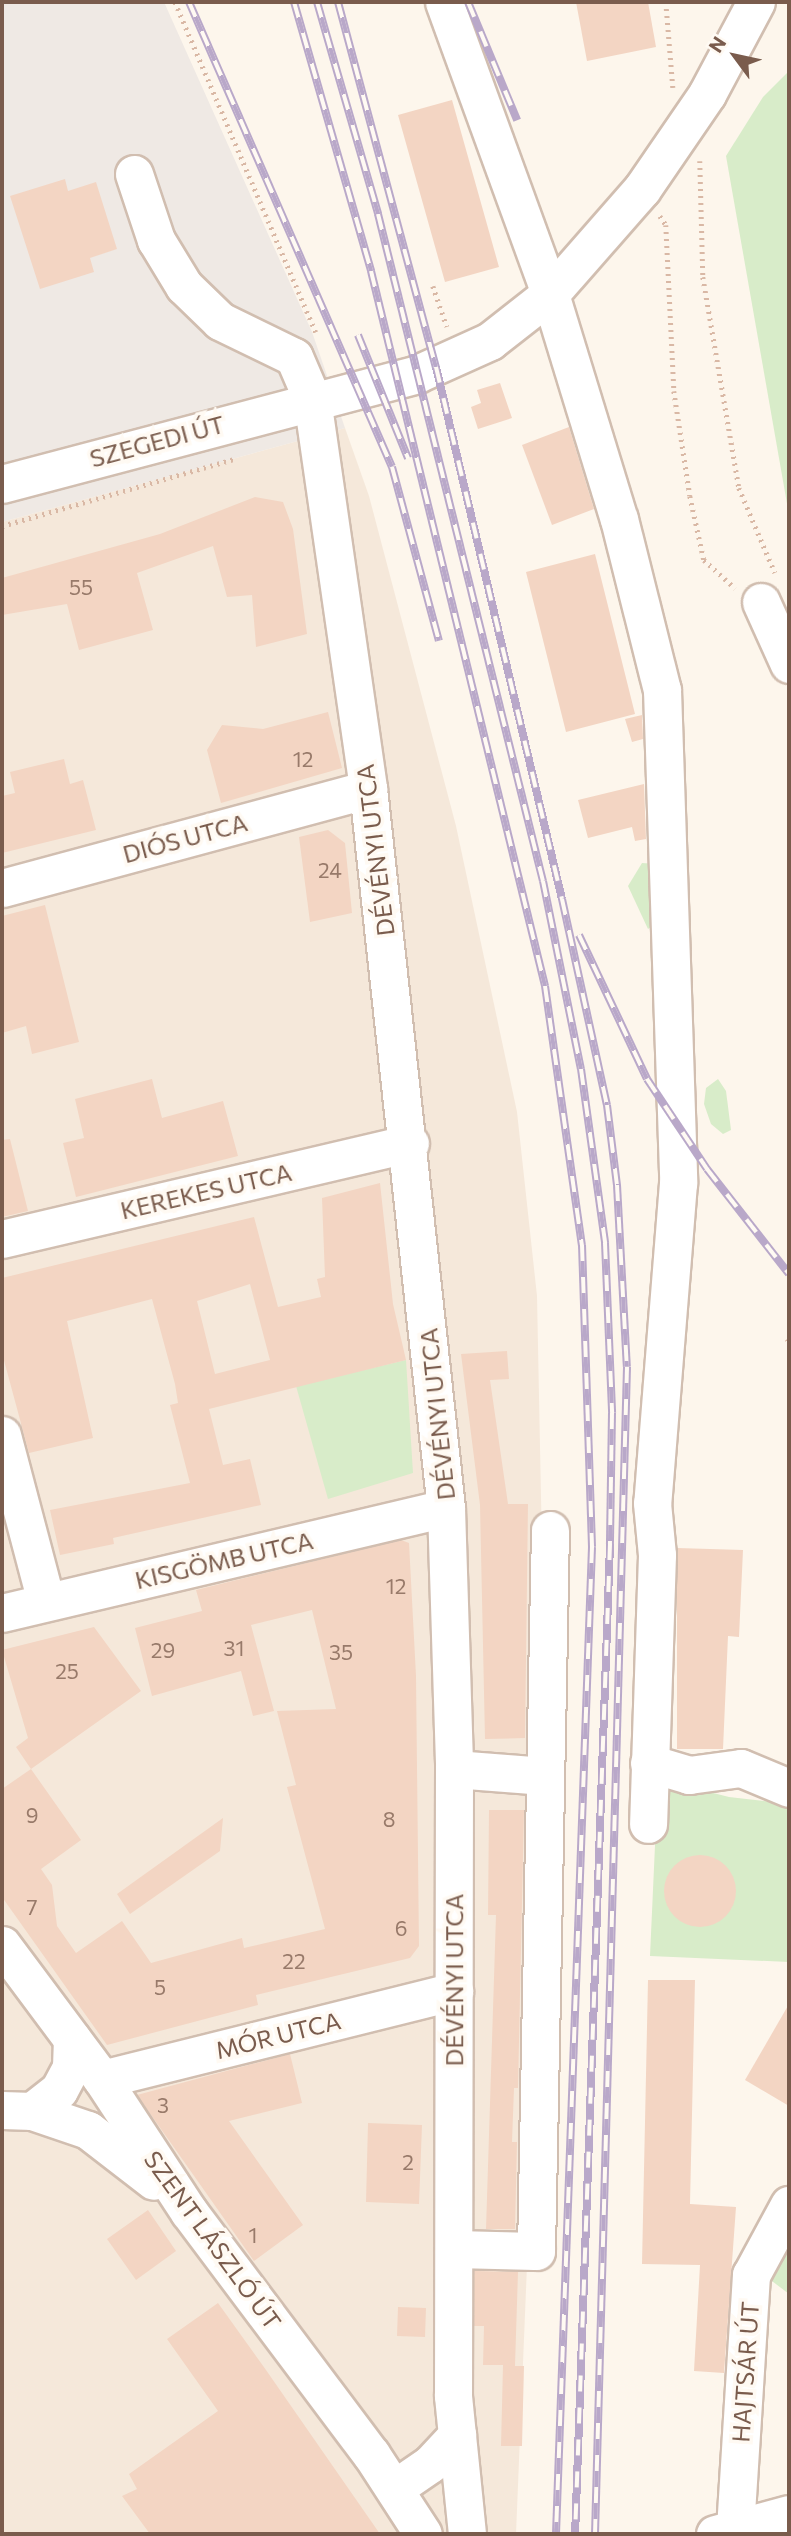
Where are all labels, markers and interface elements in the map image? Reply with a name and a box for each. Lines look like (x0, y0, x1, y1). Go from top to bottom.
north arrow (700, 21, 770, 91)
text: N (703, 32, 730, 57)
street label: SZEGEDI ÚT (87, 409, 227, 473)
house number: 55 (69, 574, 93, 600)
house number: 12 (293, 746, 313, 772)
street label: DÉVÉNYI UTCA (350, 762, 400, 938)
street label: DIÓS UTCA (120, 808, 250, 868)
house number: 24 (318, 857, 342, 883)
street label: KEREKES UTCA (118, 1157, 294, 1225)
street label: DÉVÉNYI UTCA (414, 1327, 460, 1501)
street label: KISGÖMB UTCA (132, 1526, 316, 1594)
house number: 12 (386, 1573, 406, 1599)
house number: 31 (224, 1635, 244, 1661)
house number: 29 (151, 1637, 175, 1663)
house number: 35 (329, 1639, 353, 1665)
house number: 25 (55, 1658, 79, 1684)
house number: 9 (26, 1802, 38, 1828)
house number: 8 (383, 1806, 395, 1832)
house number: 7 (26, 1894, 38, 1920)
street label: DÉVÉNYI UTCA (440, 1894, 468, 2066)
house number: 6 (395, 1915, 407, 1941)
house number: 22 (282, 1948, 306, 1974)
house number: 5 (154, 1974, 166, 2000)
street label: MÓR UTCA (212, 2006, 344, 2064)
house number: 3 (157, 2092, 169, 2118)
street label: SZENT LÁSZLÓ ÚT (139, 2145, 287, 2335)
house number: 2 (402, 2149, 414, 2175)
house number: 1 (249, 2222, 257, 2248)
street label: HAJTSÁR ÚT (726, 2301, 764, 2443)

